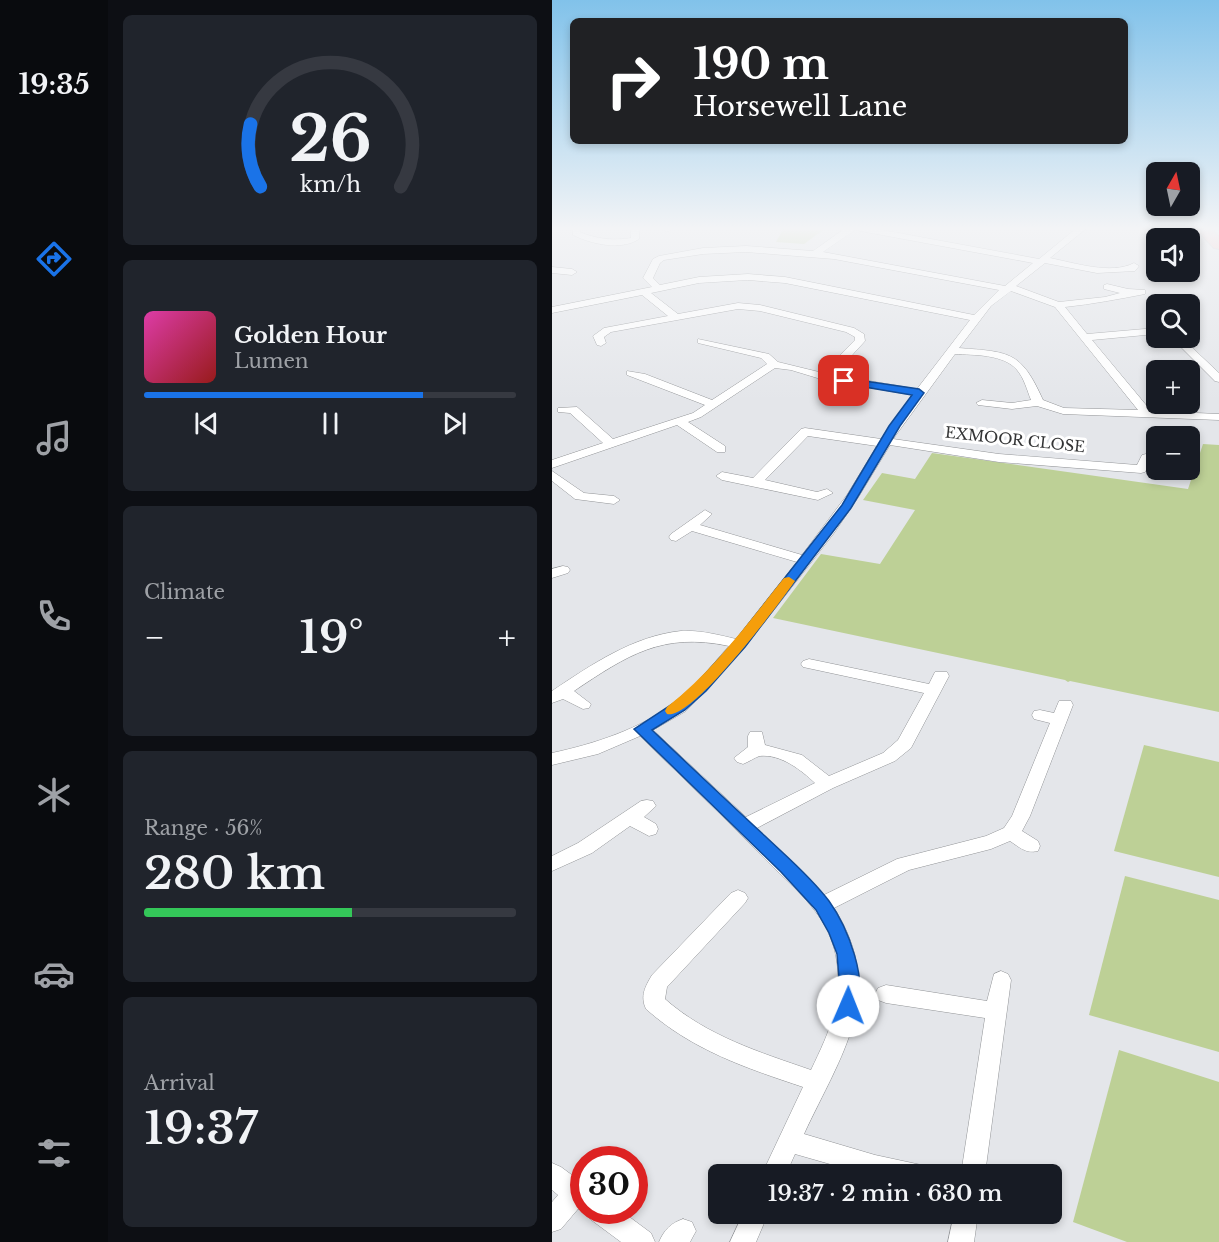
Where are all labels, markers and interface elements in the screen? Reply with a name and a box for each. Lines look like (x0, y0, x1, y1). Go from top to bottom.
text: 190 m (693, 38, 829, 90)
icon: right (594, 42, 672, 120)
text: 19:35 (19, 68, 89, 101)
text: Horsewell Lane (693, 90, 907, 123)
text: 26 (289, 100, 371, 178)
north arrow (1146, 162, 1200, 216)
map controls (1146, 162, 1200, 480)
text: km/h (300, 172, 361, 199)
button: sound (1146, 228, 1200, 282)
icon: directions (33, 238, 75, 280)
button: search (1146, 294, 1200, 348)
text: Golden Hour (234, 322, 387, 349)
text: Lumen (234, 349, 309, 373)
pin (818, 355, 869, 406)
button: + (1146, 360, 1200, 414)
icon: arrive (827, 364, 860, 397)
icon: previous (190, 407, 223, 440)
icon: pause (314, 407, 347, 440)
icon: next (438, 407, 471, 440)
icon: music (33, 417, 75, 459)
street label: EXMOOR CLOSE (944, 423, 1086, 456)
button: − (1146, 426, 1200, 480)
text: Climate (144, 580, 225, 604)
icon: phone (33, 595, 75, 637)
text: 19° (299, 609, 364, 665)
text: − (144, 617, 165, 658)
text: + (498, 617, 516, 658)
icon: climate (33, 774, 75, 816)
text: Range · 56% (144, 816, 263, 840)
text: 280 km (144, 845, 325, 901)
icon: car (33, 953, 75, 995)
position arrow (816, 974, 880, 1038)
text: Arrival (144, 1071, 215, 1095)
text: 19:37 (144, 1100, 258, 1156)
icon: filters (33, 1132, 75, 1174)
speed limit sign: 30 (570, 1146, 648, 1224)
text: 19:37 · 2 min · 630 m (768, 1180, 1002, 1207)

